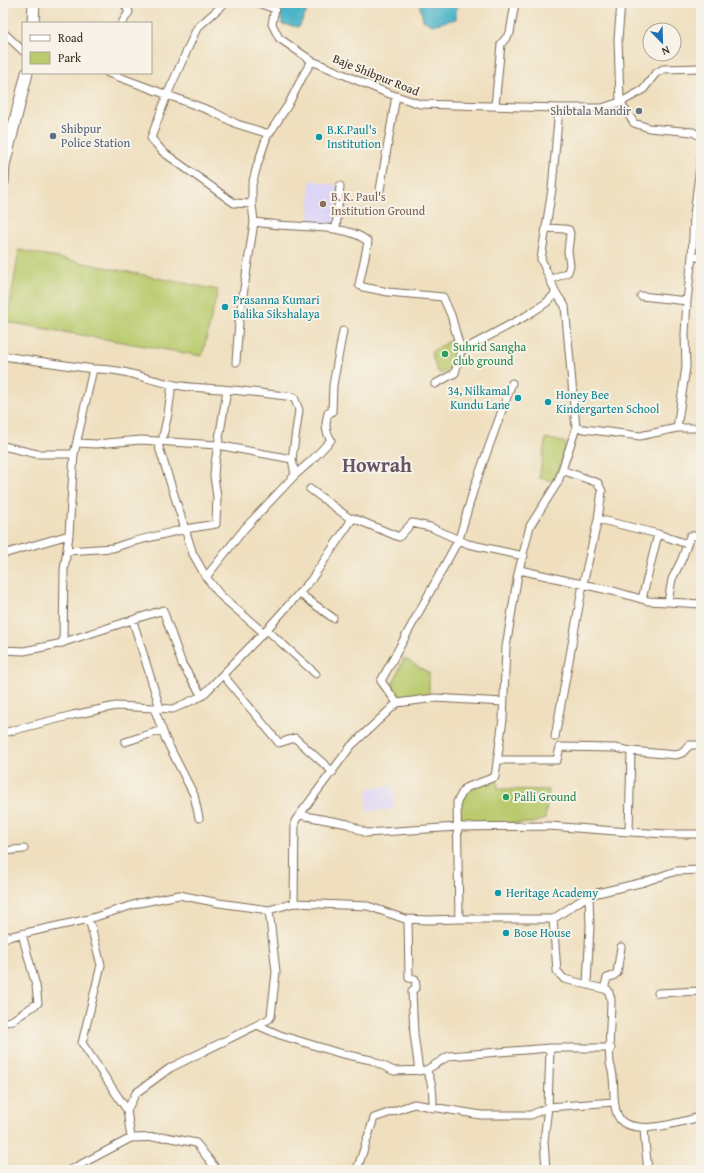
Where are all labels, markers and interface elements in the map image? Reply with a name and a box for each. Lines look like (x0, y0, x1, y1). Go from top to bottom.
legend (22, 22, 152, 74)
north arrow (642, 22, 682, 62)
text: Road (58, 29, 84, 46)
text: N (659, 42, 672, 60)
text: Park (58, 49, 82, 66)
street label: Baje Shibpur Road (330, 49, 422, 100)
place label: Shibtala Mandir (550, 102, 631, 119)
marker: Shibtala Mandir (634, 106, 644, 116)
place label: Shibpur Police Station (61, 120, 130, 151)
place label: B.K.Paul's Institution (327, 121, 381, 152)
marker: Shibpur Police Station (48, 131, 58, 141)
marker: B.K.Paul's Institution (314, 132, 324, 142)
place label: B. K. Paul's Institution Ground (331, 188, 426, 219)
marker: B. K. Paul's Institution Ground (318, 199, 328, 209)
place label: Prasanna Kumari Balika Sikshalaya (233, 291, 320, 322)
marker: Prasanna Kumari Balika Sikshalaya (220, 302, 230, 312)
place label: Suhrid Sangha club ground (453, 338, 526, 369)
marker: Suhrid Sangha club ground (440, 349, 450, 359)
place label: 34, Nilkamal Kundu Lane (448, 382, 511, 413)
place label: Honey Bee Kindergarten School (556, 386, 660, 417)
marker: 34, Nilkamal Kundu Lane (513, 393, 523, 403)
marker: Honey Bee Kindergarten School (543, 397, 553, 407)
district label: Howrah (342, 450, 412, 479)
place label: Palli Ground (514, 788, 577, 805)
marker: Palli Ground (501, 792, 511, 802)
place label: Heritage Academy (506, 884, 598, 901)
marker: Heritage Academy (493, 888, 503, 898)
place label: Bose House (514, 924, 571, 941)
marker: Bose House (501, 928, 511, 938)

